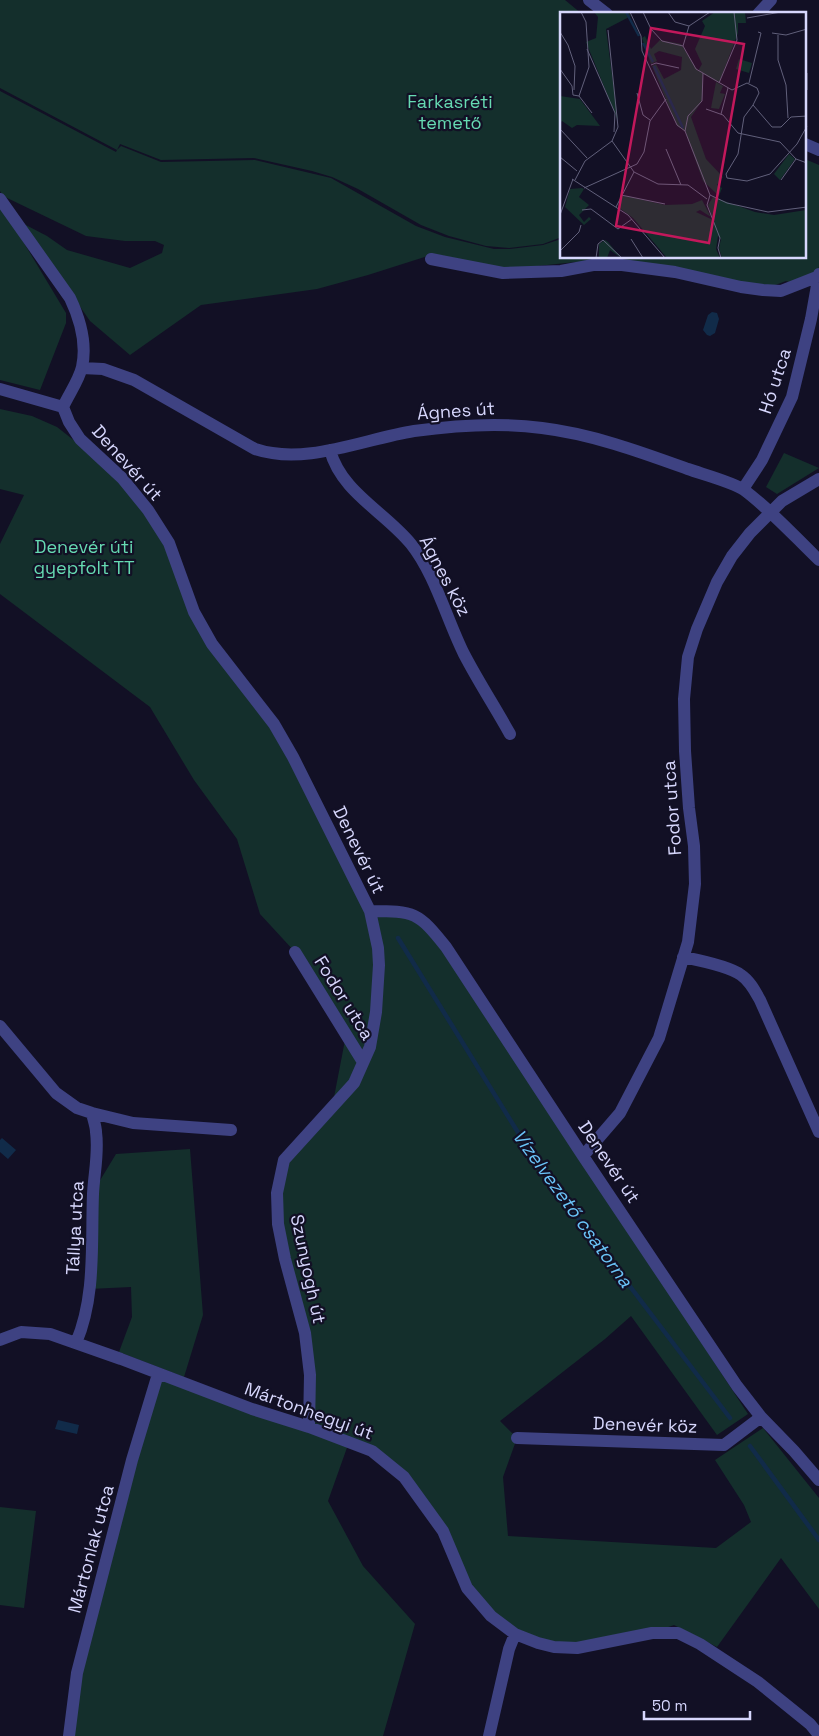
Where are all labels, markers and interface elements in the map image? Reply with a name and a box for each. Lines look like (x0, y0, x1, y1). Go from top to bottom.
inset map (560, 12, 806, 259)
park label: Farkasréti temető (407, 90, 493, 134)
street label: Hó utca (753, 345, 796, 417)
street label: Ágnes út (416, 396, 496, 425)
street label: Denevér út (87, 420, 168, 506)
street label: Ágnes köz (415, 531, 476, 620)
park label: Denevér úti gyepfolt TT (33, 535, 135, 579)
street label: Fodor utca (657, 760, 686, 856)
street label: Denevér út (328, 802, 391, 897)
street label: Fodor utca (310, 951, 379, 1044)
street label: Denevér út (573, 1116, 645, 1207)
water label: Vízelvezető csatorna (507, 1124, 638, 1292)
street label: Tállya utca (61, 1180, 88, 1276)
street label: Szunyogh út (286, 1212, 331, 1326)
street label: Mártonhegyi út (242, 1377, 377, 1444)
street label: Denevér köz (592, 1411, 698, 1438)
street label: Mártonlak utca (62, 1482, 119, 1616)
scale bar (644, 1688, 750, 1720)
text: 50 m (652, 1696, 687, 1715)

